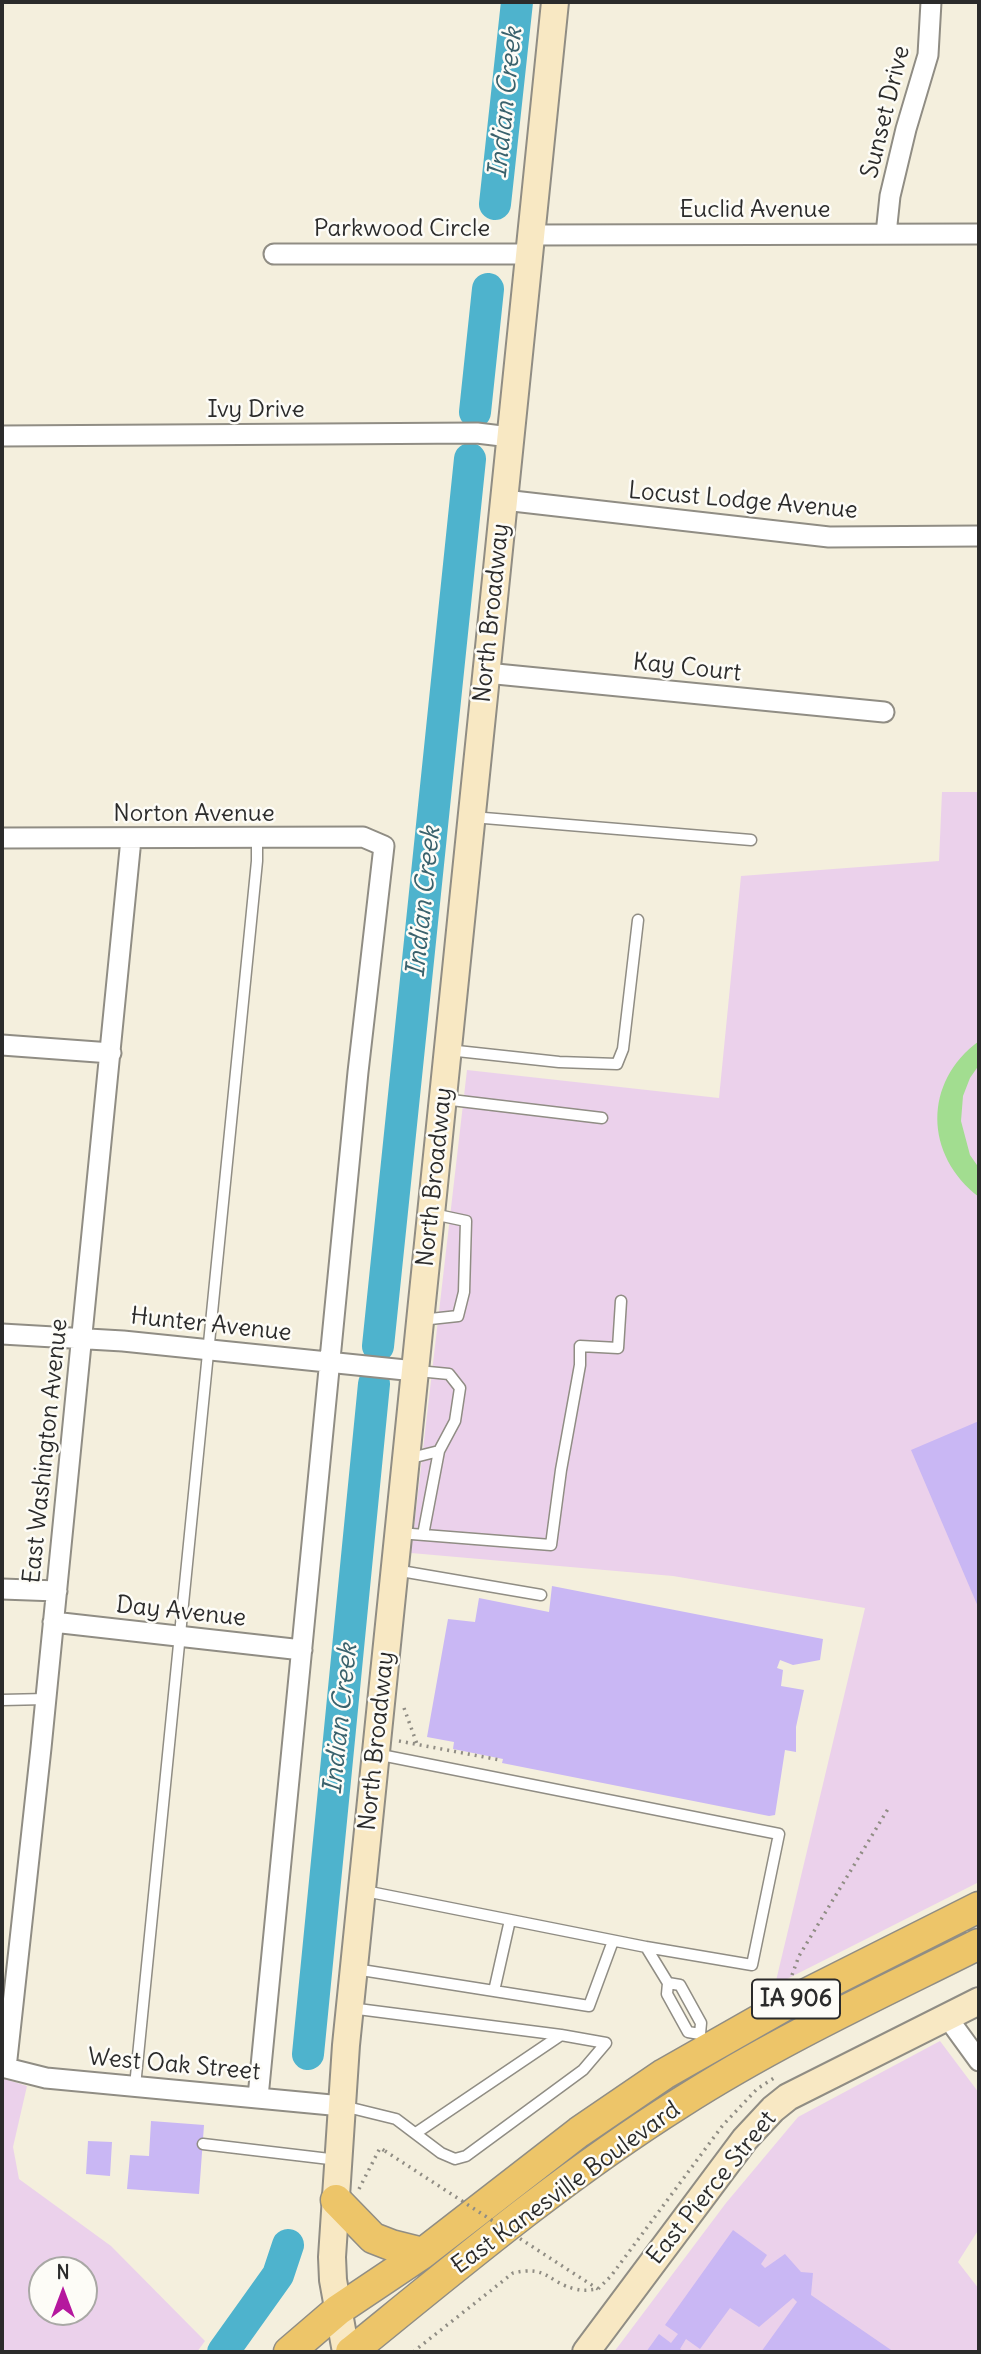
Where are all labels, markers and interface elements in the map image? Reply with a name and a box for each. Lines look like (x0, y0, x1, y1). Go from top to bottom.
water label: Indian Creek (483, 26, 529, 180)
street label: Sunset Drive (856, 43, 916, 181)
street label: Euclid Avenue (680, 196, 830, 224)
street label: Parkwood Circle (314, 215, 490, 243)
street label: Ivy Drive (207, 396, 305, 424)
street label: Locust Lodge Avenue (627, 477, 859, 525)
street label: North Broadway (468, 522, 516, 704)
street label: Kay Court (632, 648, 742, 688)
street label: Norton Avenue (113, 800, 275, 828)
water label: Indian Creek (401, 825, 447, 979)
street label: North Broadway (411, 1086, 459, 1268)
street label: Hunter Avenue (129, 1302, 293, 1348)
street label: East Washington Avenue (18, 1317, 74, 1585)
street label: Day Avenue (115, 1591, 247, 1633)
water label: Indian Creek (318, 1642, 364, 1796)
street label: North Broadway (353, 1650, 401, 1832)
road number: IA 906 (752, 1980, 840, 2018)
street label: West Oak Street (87, 2043, 261, 2087)
street label: East Kanesville Boulevard (446, 2095, 686, 2281)
street label: East Pierce Street (641, 2106, 783, 2270)
north arrow (28, 2256, 98, 2326)
text: N (56, 2260, 70, 2284)

